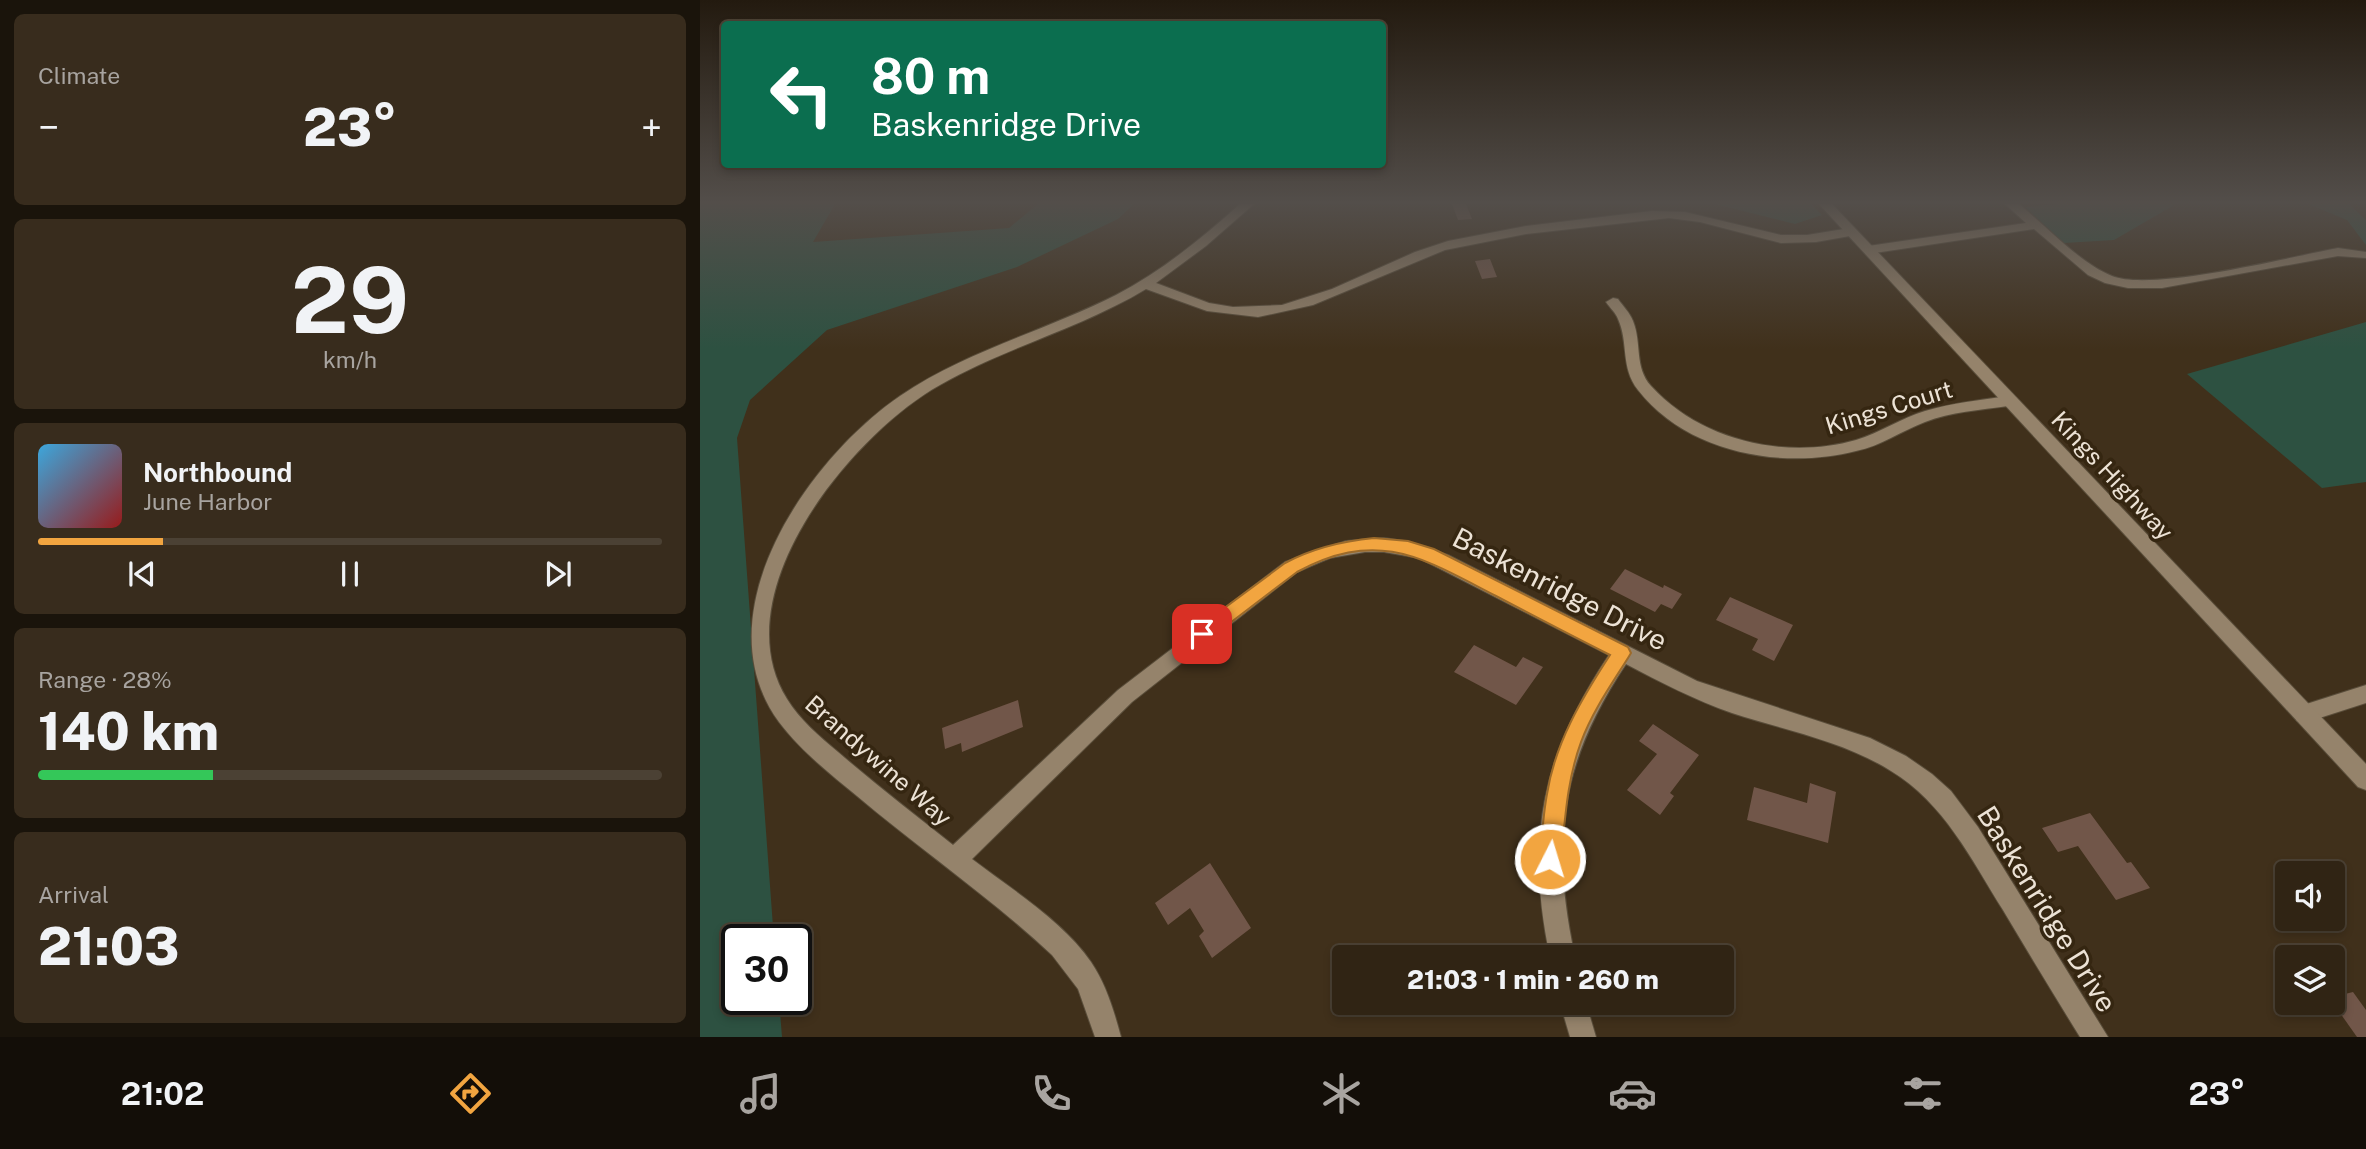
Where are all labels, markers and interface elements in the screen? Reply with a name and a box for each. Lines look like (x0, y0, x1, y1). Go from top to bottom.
text: 80 m (871, 47, 990, 105)
icon: left (756, 49, 847, 140)
text: Climate (38, 62, 120, 89)
text: 23° (303, 97, 397, 158)
text: − (38, 105, 59, 150)
text: + (641, 105, 662, 150)
text: Baskenridge Drive (871, 106, 1141, 143)
text: 29 (291, 247, 409, 353)
text: km/h (323, 346, 377, 373)
street label: Kings Court (1822, 374, 1956, 440)
street label: Kings Highway (2046, 405, 2180, 546)
text: Northbound (143, 457, 292, 488)
text: June Harbor (143, 488, 272, 515)
street label: Baskenridge Drive (1447, 520, 1673, 657)
icon: previous (123, 555, 161, 593)
icon: pause (331, 555, 369, 593)
icon: next (539, 555, 577, 593)
pin (1172, 604, 1232, 664)
icon: arrive (1183, 615, 1221, 653)
text: Range · 28% (38, 666, 172, 693)
street label: Brandywine Way (800, 689, 958, 831)
text: 140 km (38, 701, 219, 762)
street label: Baskenridge Drive (1971, 800, 2124, 1018)
position arrow (1513, 822, 1587, 896)
map controls (2275, 861, 2345, 1015)
button: sound (2275, 861, 2345, 931)
text: Arrival (38, 881, 109, 908)
text: 21:03 (38, 916, 179, 977)
speed limit sign: 30 (721, 924, 812, 1015)
button: layers (2275, 945, 2345, 1015)
text: 21:03 · 1 min · 260 m (1407, 964, 1659, 995)
icon: directions (446, 1069, 495, 1118)
icon: music (736, 1069, 785, 1118)
icon: phone (1027, 1069, 1076, 1118)
icon: climate (1317, 1069, 1366, 1118)
icon: car (1608, 1069, 1657, 1118)
icon: filters (1898, 1069, 1947, 1118)
text: 21:02 (121, 1075, 204, 1112)
text: 23° (2188, 1075, 2245, 1112)

